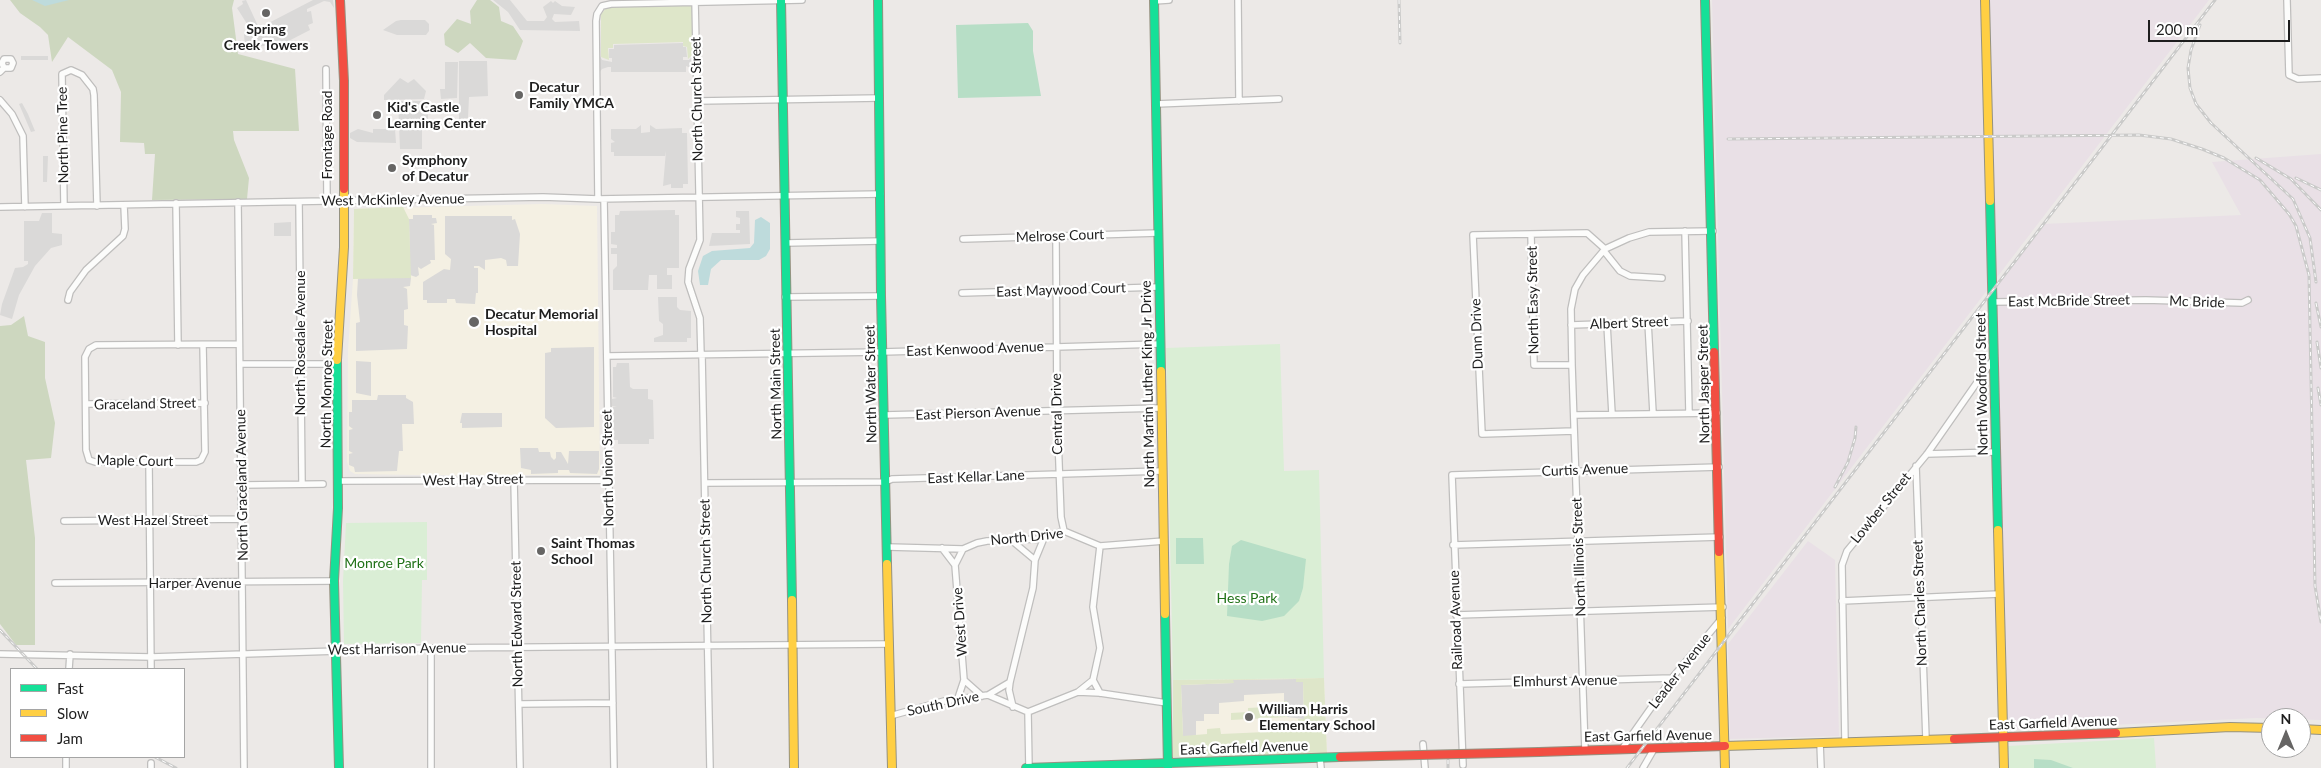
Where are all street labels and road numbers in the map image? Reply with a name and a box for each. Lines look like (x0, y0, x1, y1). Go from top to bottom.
street label: North Church Street (688, 37, 706, 161)
street label: North Pine Tree (54, 86, 72, 184)
street label: Frontage Road (319, 91, 335, 179)
street label: West McKinley Avenue (321, 190, 465, 210)
street label: Melrose Court (1016, 226, 1104, 246)
street label: North Easy Street (1524, 246, 1542, 354)
street label: North Rosedale Avenue (292, 270, 308, 416)
street label: East Maywood Court (996, 279, 1126, 301)
street label: North Martin Luther King Jr Drive (1138, 280, 1158, 488)
street label: East McBride Street (2008, 292, 2130, 310)
street label: Mc Bride (2169, 293, 2225, 311)
street label: Dunn Drive (1467, 298, 1487, 370)
street label: North Woodford Street (1972, 312, 1992, 456)
street label: Albert Street (1589, 313, 1669, 333)
street label: North Monroe Street (317, 319, 337, 449)
street label: North Jasper Street (1695, 324, 1713, 444)
street label: North Water Street (862, 325, 880, 443)
street label: North Main Street (767, 328, 785, 440)
street label: East Kenwood Avenue (906, 338, 1044, 360)
street label: Central Drive (1048, 373, 1066, 455)
street label: Graceland Street (94, 395, 196, 413)
street label: East Pierson Avenue (915, 402, 1041, 424)
street label: North Graceland Avenue (232, 409, 252, 561)
street label: North Union Street (599, 409, 617, 527)
street label: Maple Court (96, 452, 174, 470)
street label: Curtis Avenue (1541, 460, 1629, 480)
street label: East Kellar Lane (927, 467, 1025, 487)
street label: Lowber Street (1847, 469, 1915, 547)
street label: West Hay Street (423, 471, 523, 489)
street label: North Illinois Street (1569, 497, 1589, 617)
street label: North Church Street (697, 499, 715, 623)
street label: West Hazel Street (98, 512, 208, 528)
street label: North Drive (990, 525, 1064, 549)
street label: North Charles Street (1909, 540, 1931, 666)
street label: North Edward Street (507, 561, 527, 687)
street label: Railroad Avenue (1446, 570, 1466, 670)
street label: Harper Avenue (149, 575, 241, 591)
street label: West Drive (949, 587, 971, 657)
street label: Leader Avenue (1645, 630, 1715, 712)
street label: West Harrison Avenue (328, 639, 466, 659)
street label: Elmhurst Avenue (1513, 672, 1617, 690)
street label: South Drive (906, 688, 980, 720)
street label: East Garfield Avenue (1989, 712, 2117, 734)
street label: East Garfield Avenue (1584, 726, 1712, 746)
street label: East Garfield Avenue (1180, 737, 1308, 759)

